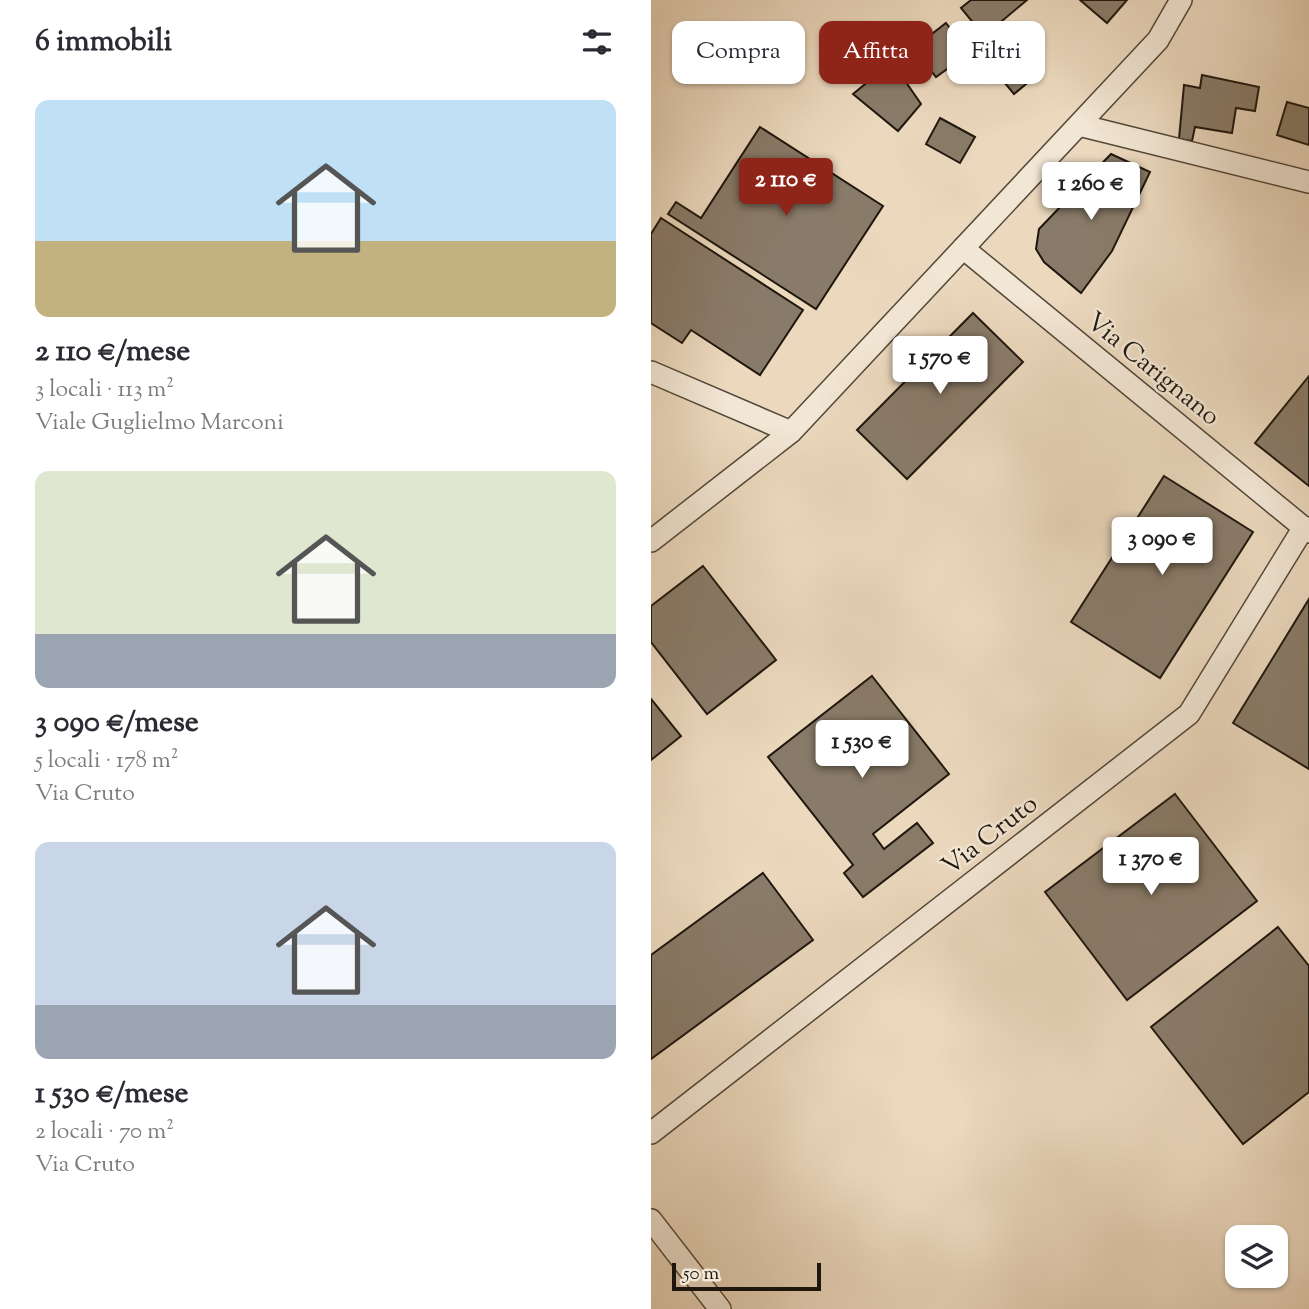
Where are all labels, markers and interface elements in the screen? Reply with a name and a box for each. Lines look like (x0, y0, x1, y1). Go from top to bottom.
text: 6 immobili (35, 21, 172, 64)
chip: Compra (672, 21, 805, 84)
chip: Affitta (819, 21, 933, 84)
chip: Filtri (947, 21, 1045, 84)
icon: filters (578, 23, 616, 61)
icon: home (263, 145, 389, 271)
pin: 2 110 € (721, 158, 851, 218)
pin: 1 260 € (1026, 162, 1156, 222)
text: 2 110 € (755, 164, 817, 197)
text: 1 260 € (1058, 168, 1124, 201)
street label: Via Carignano (1077, 304, 1227, 436)
text: 2 110 €/mese (35, 331, 190, 374)
pin: 1 570 € (875, 336, 1005, 396)
text: 1 570 € (909, 342, 971, 375)
text: 3 locali · 113 m² (35, 374, 174, 407)
text: Viale Guglielmo Marconi (35, 407, 284, 440)
icon: home (263, 516, 389, 642)
pin: 3 090 € (1097, 518, 1227, 577)
text: 3 090 € (1128, 523, 1196, 556)
text: 3 090 €/mese (35, 702, 199, 745)
pin: 1 530 € (797, 720, 927, 780)
text: 1 530 € (832, 726, 892, 759)
text: 5 locali · 178 m² (35, 745, 179, 778)
text: Via Cruto (35, 778, 135, 811)
street label: Via Cruto (935, 787, 1046, 885)
pin: 1 370 € (1086, 838, 1216, 897)
text: 1 370 € (1119, 843, 1183, 876)
icon: home (263, 887, 389, 1013)
text: 1 530 €/mese (35, 1073, 188, 1116)
text: 2 locali · 70 m² (35, 1116, 174, 1149)
text: Via Cruto (35, 1149, 135, 1182)
map controls (1225, 1225, 1288, 1288)
button: layers (1225, 1225, 1288, 1288)
scale bar (672, 1260, 821, 1292)
text: 50 m (683, 1261, 719, 1288)

